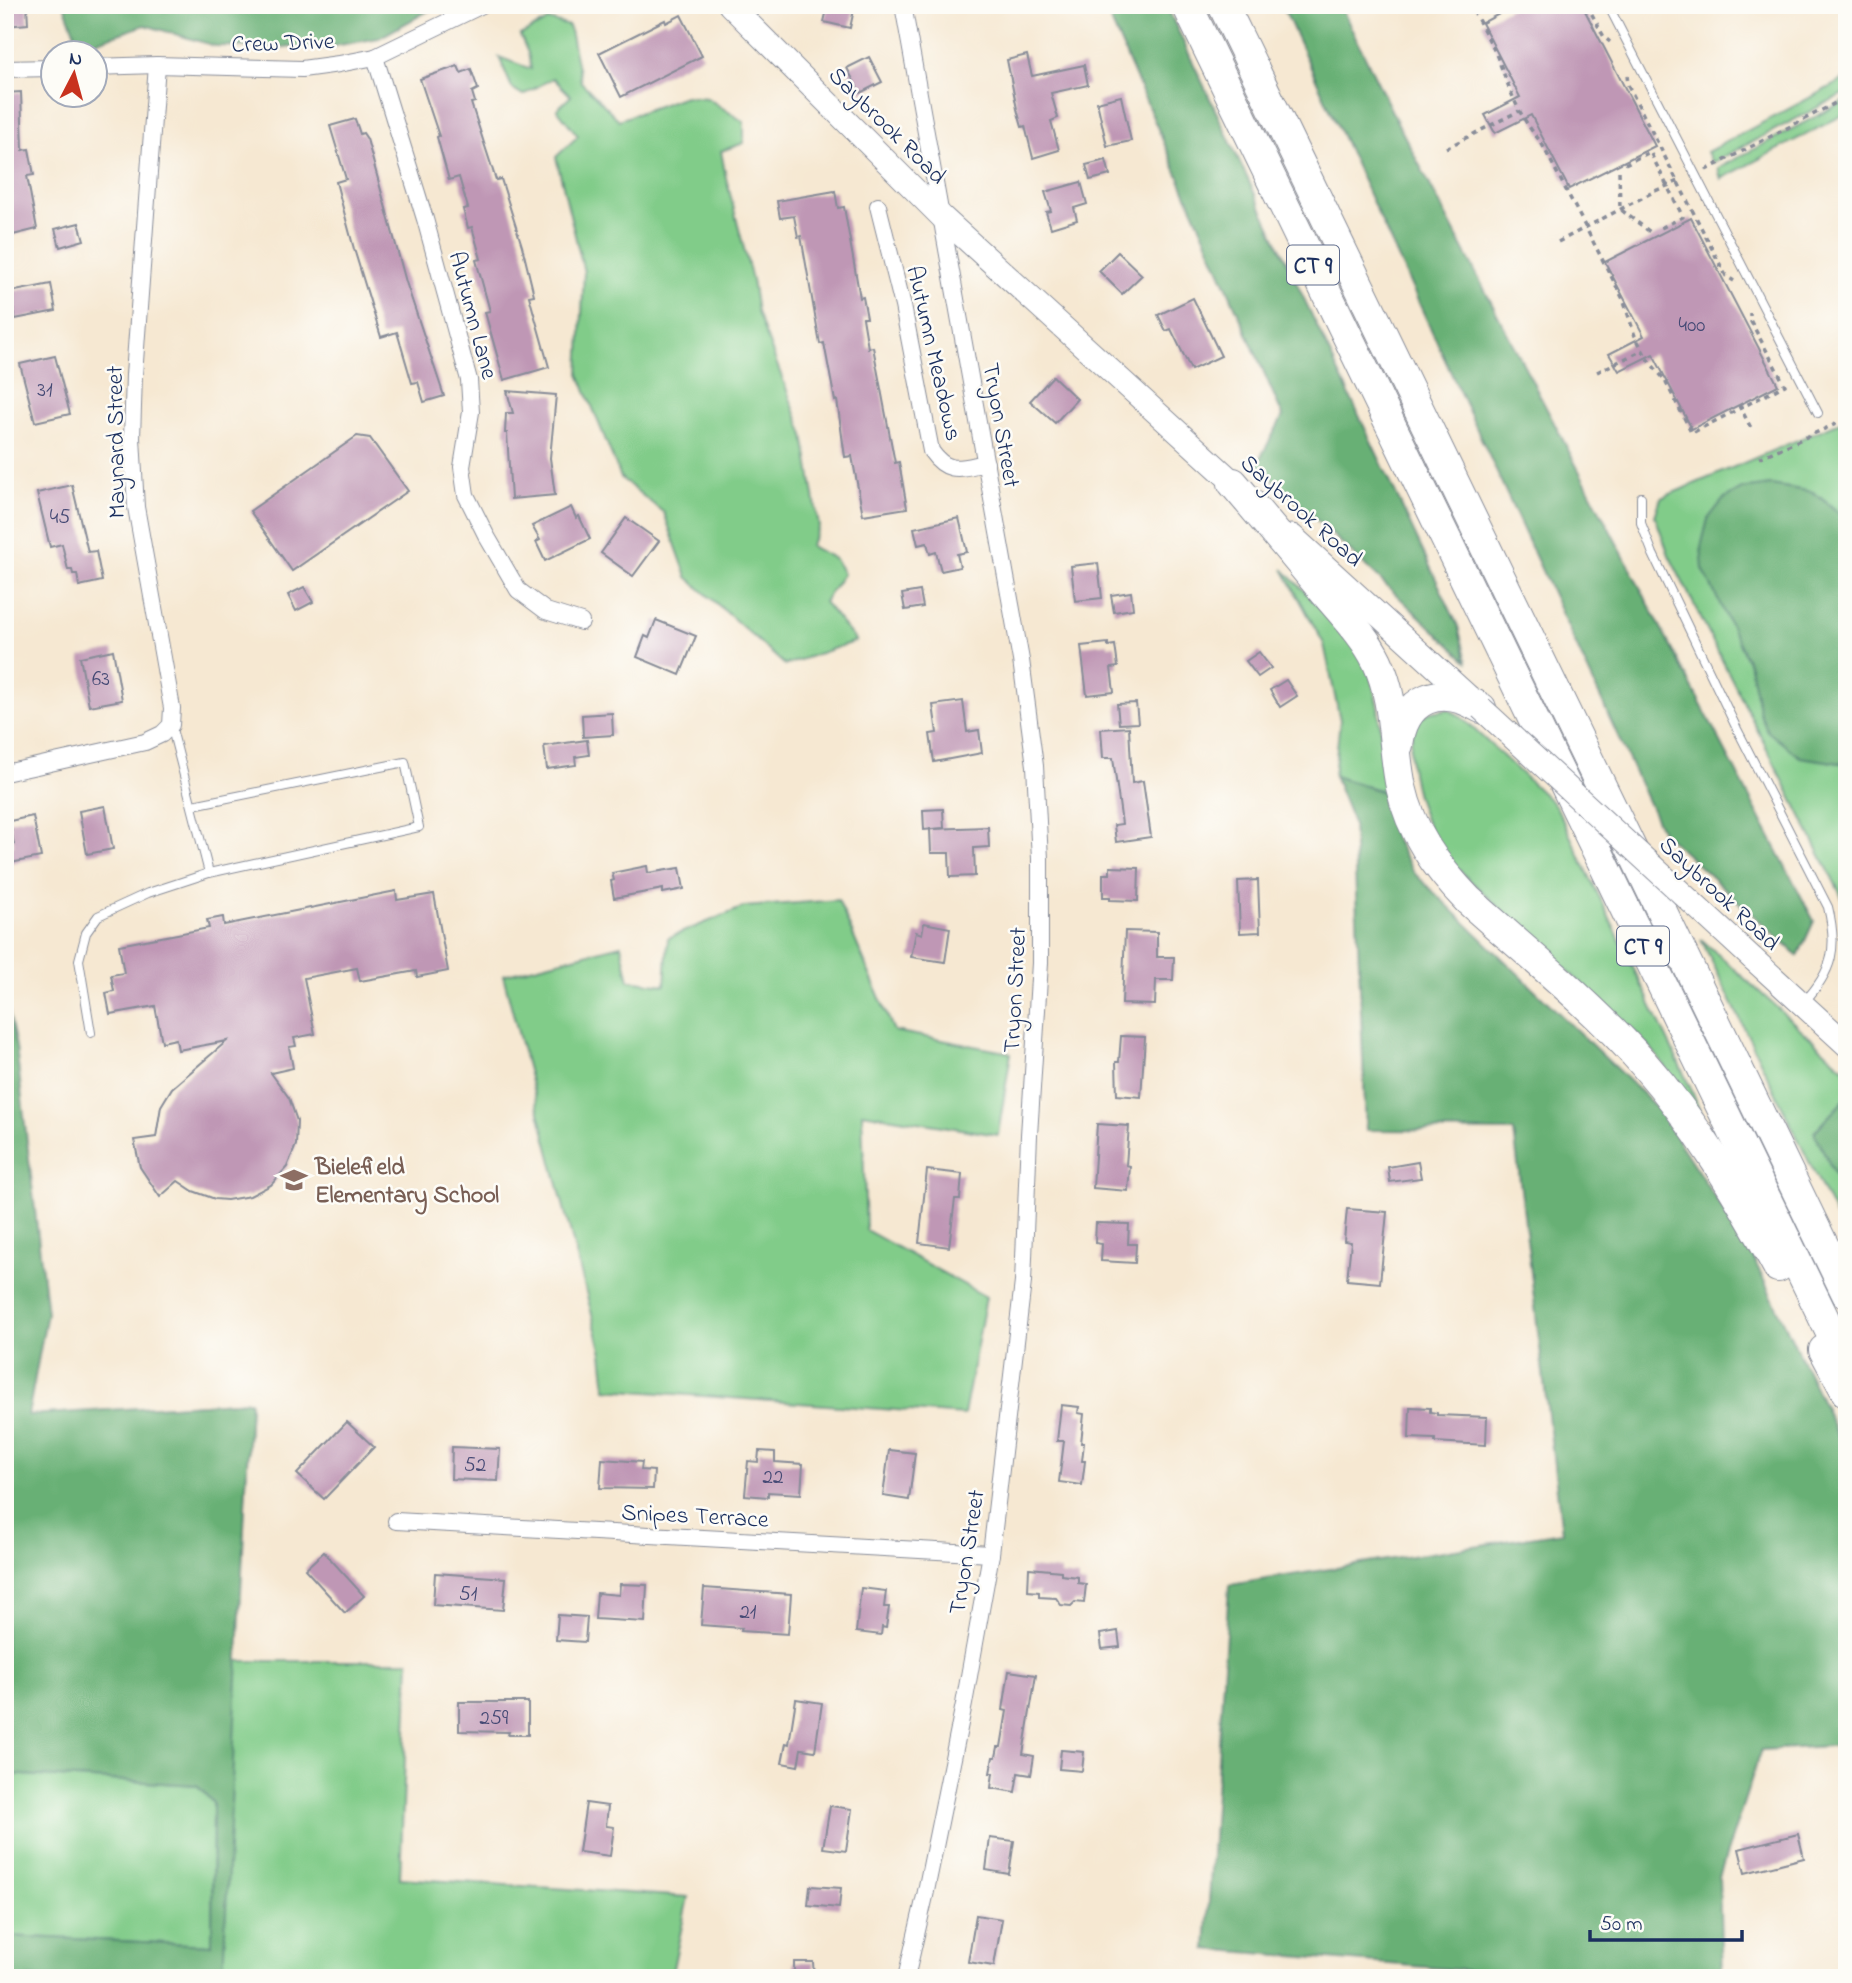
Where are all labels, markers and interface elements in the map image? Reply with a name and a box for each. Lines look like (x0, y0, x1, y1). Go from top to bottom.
street label: Crew Drive (231, 25, 336, 64)
north arrow (38, 38, 108, 108)
text: N (68, 45, 83, 74)
street label: Saybrook Road (818, 60, 954, 195)
road number: CT 9 (1287, 246, 1339, 284)
street label: Autumn Lane (438, 248, 506, 384)
street label: Autumn Meadows (895, 263, 970, 445)
house number: 400 (1679, 311, 1705, 341)
street label: Tryon Street (970, 360, 1028, 491)
street label: Maynard Street (99, 365, 137, 519)
house number: 31 (37, 376, 53, 406)
street label: Saybrook Road (1230, 447, 1370, 578)
house number: 45 (50, 503, 70, 533)
house number: 63 (92, 665, 110, 695)
street label: Saybrook Road (1649, 829, 1787, 961)
street label: Tryon Street (996, 926, 1038, 1054)
road number: CT 9 (1617, 926, 1669, 965)
place label: Bielefield Elementary School (314, 1151, 499, 1215)
school or university icon: Bielefield Elementary School (279, 1165, 309, 1195)
house number: 52 (464, 1451, 486, 1481)
house number: 22 (763, 1463, 783, 1493)
street label: Tryon Street (941, 1487, 997, 1618)
street label: Snipes Terrace (620, 1496, 770, 1539)
house number: 51 (459, 1580, 478, 1610)
house number: 21 (739, 1598, 757, 1628)
house number: 259 (480, 1704, 509, 1734)
scale bar (1590, 1899, 1742, 1943)
text: 50 m (1600, 1910, 1643, 1940)

